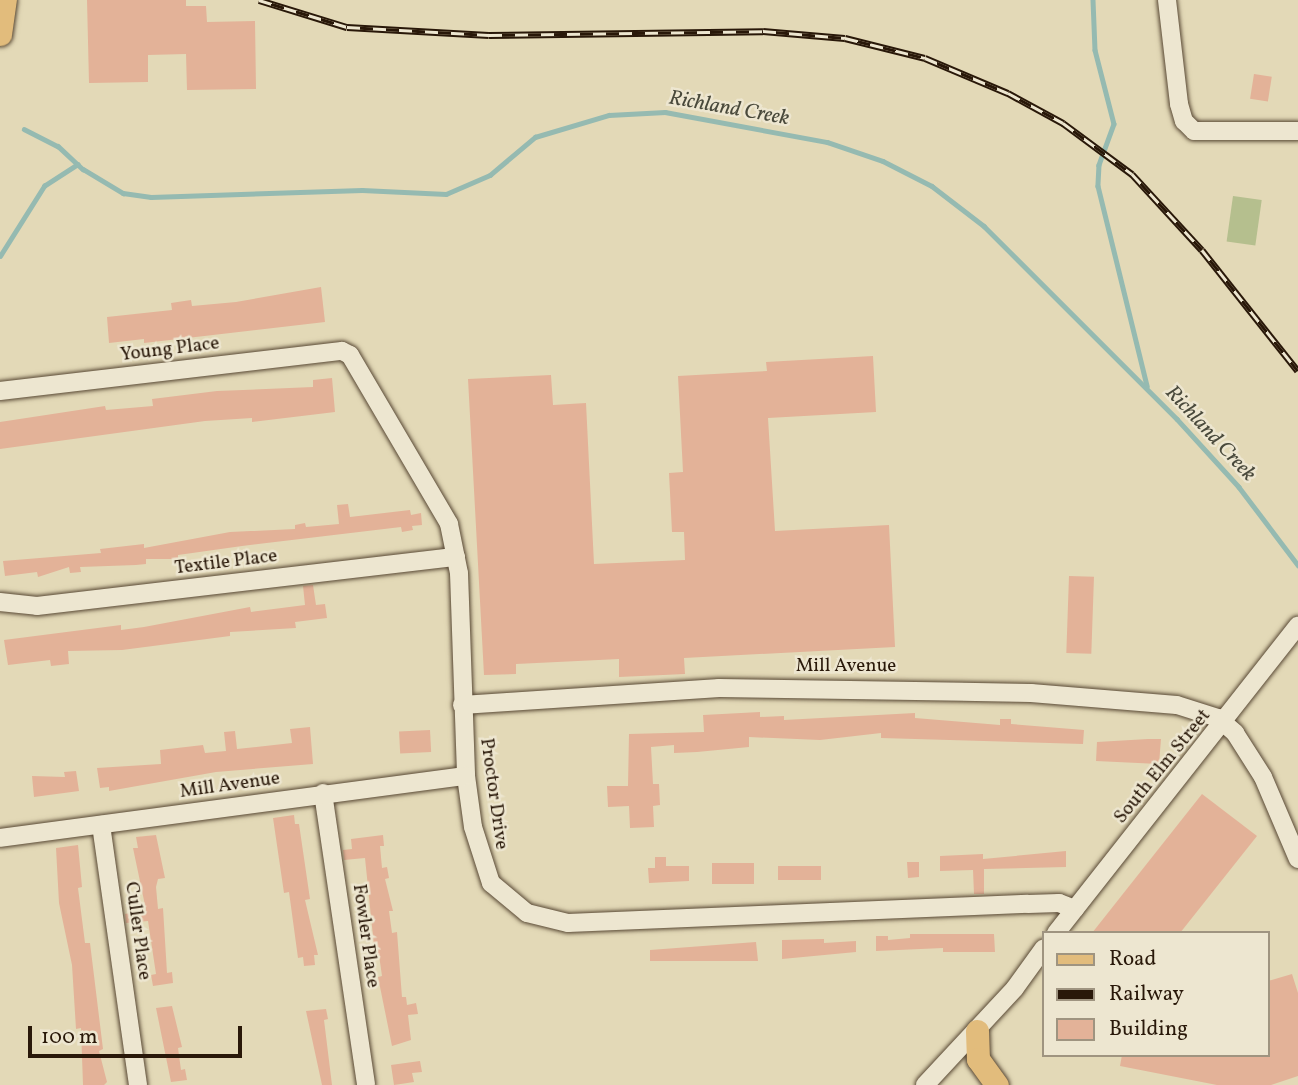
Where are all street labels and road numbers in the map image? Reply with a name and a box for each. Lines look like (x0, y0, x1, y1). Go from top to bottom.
street label: Young Place (119, 333, 221, 367)
street label: Textile Place (173, 545, 279, 581)
street label: Mill Avenue (796, 656, 896, 678)
street label: South Elm Street (1110, 705, 1216, 829)
street label: Proctor Drive (474, 737, 512, 851)
street label: Mill Avenue (179, 768, 281, 804)
street label: Culler Place (119, 880, 155, 982)
street label: Fowler Place (346, 883, 384, 989)

